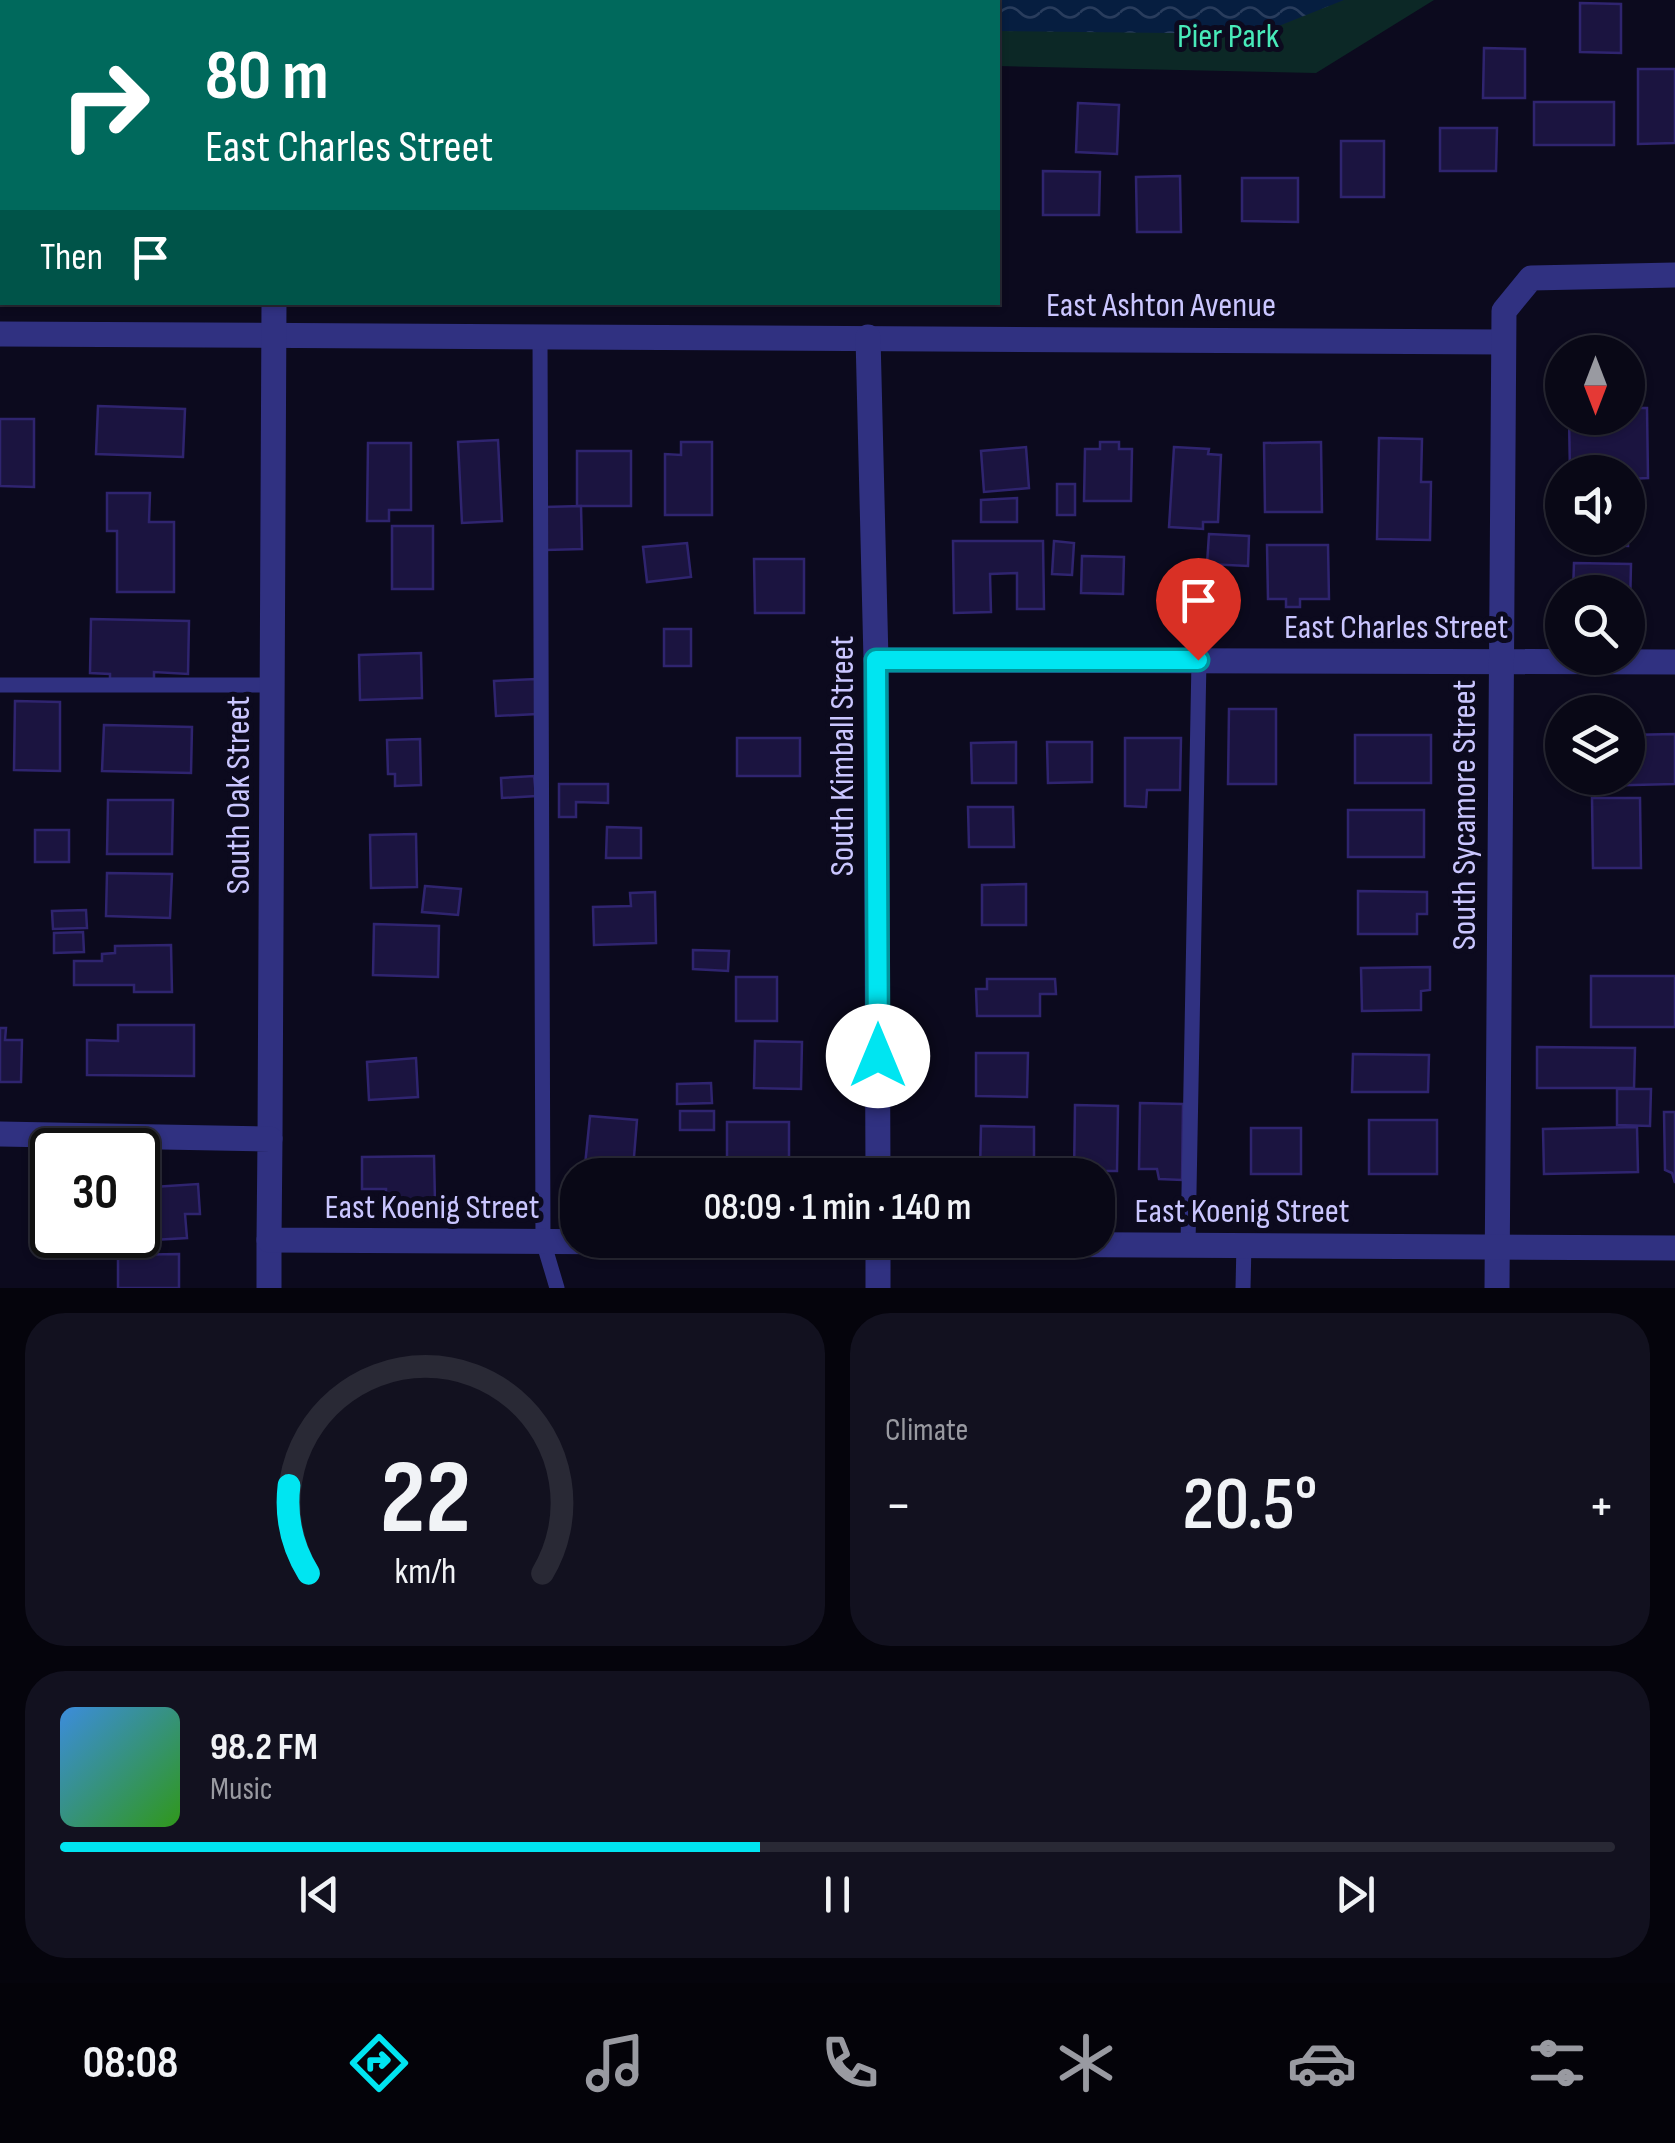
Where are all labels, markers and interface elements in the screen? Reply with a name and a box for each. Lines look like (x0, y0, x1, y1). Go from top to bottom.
park label: Pier Park (1177, 15, 1280, 58)
text: 80 m (205, 35, 329, 119)
icon: right (40, 40, 170, 170)
text: East Charles Street (205, 120, 493, 175)
icon: arrive (123, 230, 178, 285)
text: Then (40, 235, 103, 280)
street label: East Ashton Avenue (1046, 284, 1276, 327)
north arrow (1545, 335, 1645, 435)
map controls (1545, 335, 1645, 795)
button: sound (1545, 455, 1645, 555)
pin (1156, 558, 1241, 661)
icon: arrive (1171, 573, 1226, 628)
button: search (1545, 575, 1645, 675)
street label: East Charles Street (1284, 606, 1508, 649)
street label: South Kimball Street (821, 636, 864, 876)
street label: South Sycamore Street (1443, 680, 1486, 950)
button: layers (1545, 695, 1645, 795)
street label: South Oak Street (217, 696, 260, 894)
position arrow (826, 1004, 930, 1108)
speed limit sign: 30 (30, 1128, 160, 1258)
text: 08:09 · 1 min · 140 m (704, 1185, 971, 1230)
street label: East Koenig Street (325, 1186, 539, 1229)
street label: East Koenig Street (1135, 1190, 1349, 1233)
text: Climate (885, 1411, 968, 1450)
text: 22 (379, 1437, 471, 1562)
text: 20.5° (1182, 1460, 1318, 1551)
text: − (885, 1473, 912, 1540)
text: + (1588, 1473, 1615, 1540)
text: km/h (394, 1551, 456, 1594)
text: 98.2 FM (210, 1725, 318, 1770)
text: Music (210, 1770, 273, 1809)
icon: previous (292, 1867, 347, 1922)
icon: pause (810, 1867, 865, 1922)
icon: next (1328, 1867, 1383, 1922)
icon: directions (344, 2028, 414, 2098)
icon: music (580, 2028, 650, 2098)
icon: phone (815, 2028, 885, 2098)
icon: climate (1051, 2028, 1121, 2098)
icon: car (1287, 2028, 1357, 2098)
icon: filters (1522, 2028, 1592, 2098)
text: 08:08 (83, 2036, 178, 2091)

